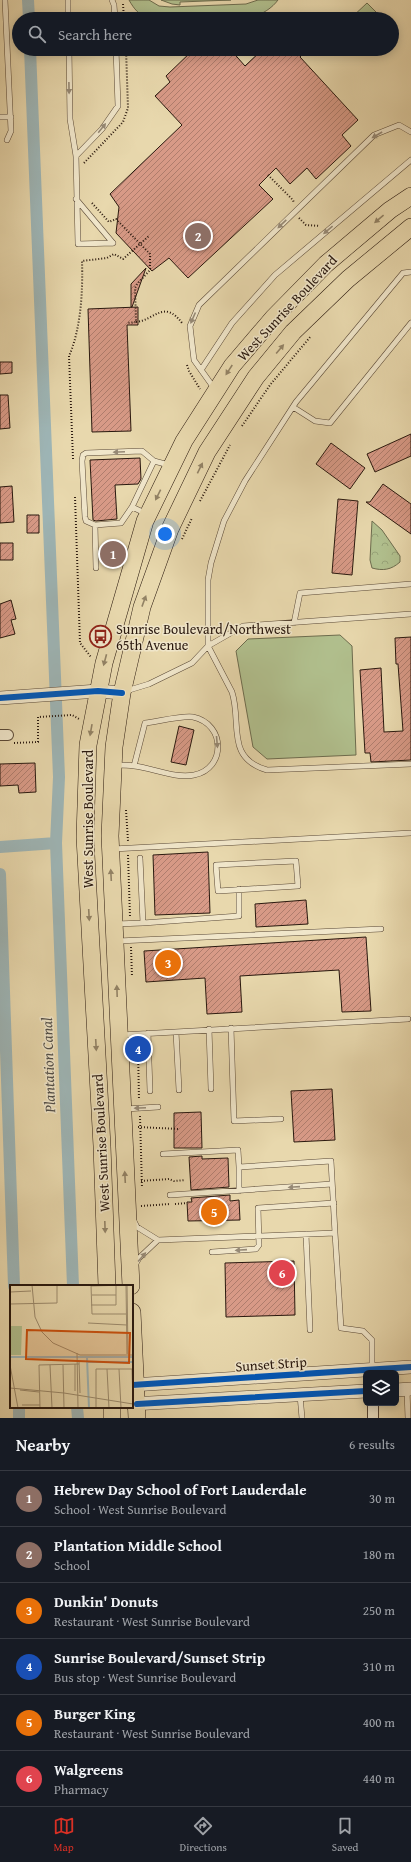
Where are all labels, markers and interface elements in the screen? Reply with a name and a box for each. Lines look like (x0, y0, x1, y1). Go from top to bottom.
search box (12, 12, 399, 56)
icon: search (26, 23, 48, 45)
text: Search here (58, 24, 132, 45)
one-way arrow (66, 82, 72, 95)
one-way arrow (98, 122, 107, 133)
one-way arrow (371, 132, 383, 139)
one-way arrow (374, 214, 385, 223)
one-way arrow (277, 219, 287, 229)
pin: 2 (185, 221, 211, 251)
one-way arrow (322, 226, 333, 235)
street label: West Sunrise Boulevard (233, 250, 342, 365)
one-way arrow (190, 312, 196, 324)
one-way arrow (275, 343, 284, 354)
one-way arrow (225, 365, 233, 376)
one-way arrow (113, 448, 125, 455)
one-way arrow (197, 462, 203, 474)
one-way arrow (155, 489, 161, 501)
your location (155, 524, 175, 544)
pin: 1 (100, 539, 126, 569)
one-way arrow (142, 594, 148, 606)
place label: Sunrise Boulevard/Northwest 65th Avenue (116, 619, 291, 655)
bus stop icon: Sunrise Boulevard/Northwest 65th Avenue (88, 624, 114, 650)
one-way arrow (102, 654, 108, 666)
one-way arrow (88, 724, 94, 736)
one-way arrow (214, 736, 221, 748)
street label: West Sunrise Boulevard (78, 749, 98, 888)
one-way arrow (108, 869, 115, 881)
one-way arrow (86, 909, 92, 922)
pin: 3 (155, 948, 181, 978)
one-way arrow (113, 985, 120, 997)
water label: Plantation Canal (36, 1017, 60, 1114)
pin: 4 (125, 1034, 151, 1064)
one-way arrow (92, 1039, 99, 1051)
street label: West Sunrise Boulevard (87, 1073, 115, 1213)
one-way arrow (133, 1105, 146, 1111)
one-way arrow (122, 1171, 129, 1183)
one-way arrow (287, 1184, 300, 1190)
pin: 5 (201, 1197, 227, 1227)
one-way arrow (102, 1221, 108, 1234)
one-way arrow (235, 1247, 247, 1254)
one-way arrow (137, 1251, 146, 1262)
pin: 6 (269, 1258, 295, 1288)
inset map (10, 1285, 133, 1408)
street label: Sunset Strip (235, 1352, 308, 1376)
map controls (363, 1370, 399, 1406)
button: layers (363, 1370, 399, 1406)
text: Nearby (16, 1432, 70, 1457)
text: 6 results (349, 1435, 395, 1454)
text: Hebrew Day School of Fort Lauderdale (54, 1479, 307, 1500)
text: 1 (26, 1489, 32, 1508)
text: 30 m (369, 1489, 395, 1508)
text: School · West Sunrise Boulevard (54, 1500, 226, 1519)
text: Plantation Middle School (54, 1535, 222, 1556)
text: 2 (26, 1545, 32, 1564)
text: 180 m (363, 1545, 395, 1564)
text: School (54, 1556, 90, 1575)
text: Dunkin' Donuts (54, 1591, 158, 1612)
text: 3 (26, 1601, 32, 1620)
text: 250 m (363, 1601, 395, 1620)
text: Restaurant · West Sunrise Boulevard (54, 1612, 250, 1631)
text: Sunrise Boulevard/Sunset Strip (54, 1647, 265, 1668)
text: 4 (26, 1657, 32, 1676)
text: 310 m (363, 1657, 395, 1676)
text: Bus stop · West Sunrise Boulevard (54, 1668, 236, 1687)
text: Burger King (54, 1703, 135, 1724)
text: 5 (26, 1713, 32, 1732)
text: 400 m (363, 1713, 395, 1732)
text: Restaurant · West Sunrise Boulevard (54, 1724, 250, 1743)
text: Walgreens (54, 1759, 123, 1780)
text: 6 (26, 1769, 32, 1788)
text: 440 m (363, 1769, 395, 1788)
text: Pharmacy (54, 1780, 109, 1799)
tab: Map (53, 1815, 75, 1855)
tab: Directions (180, 1815, 227, 1855)
tab: Saved (332, 1815, 358, 1855)

